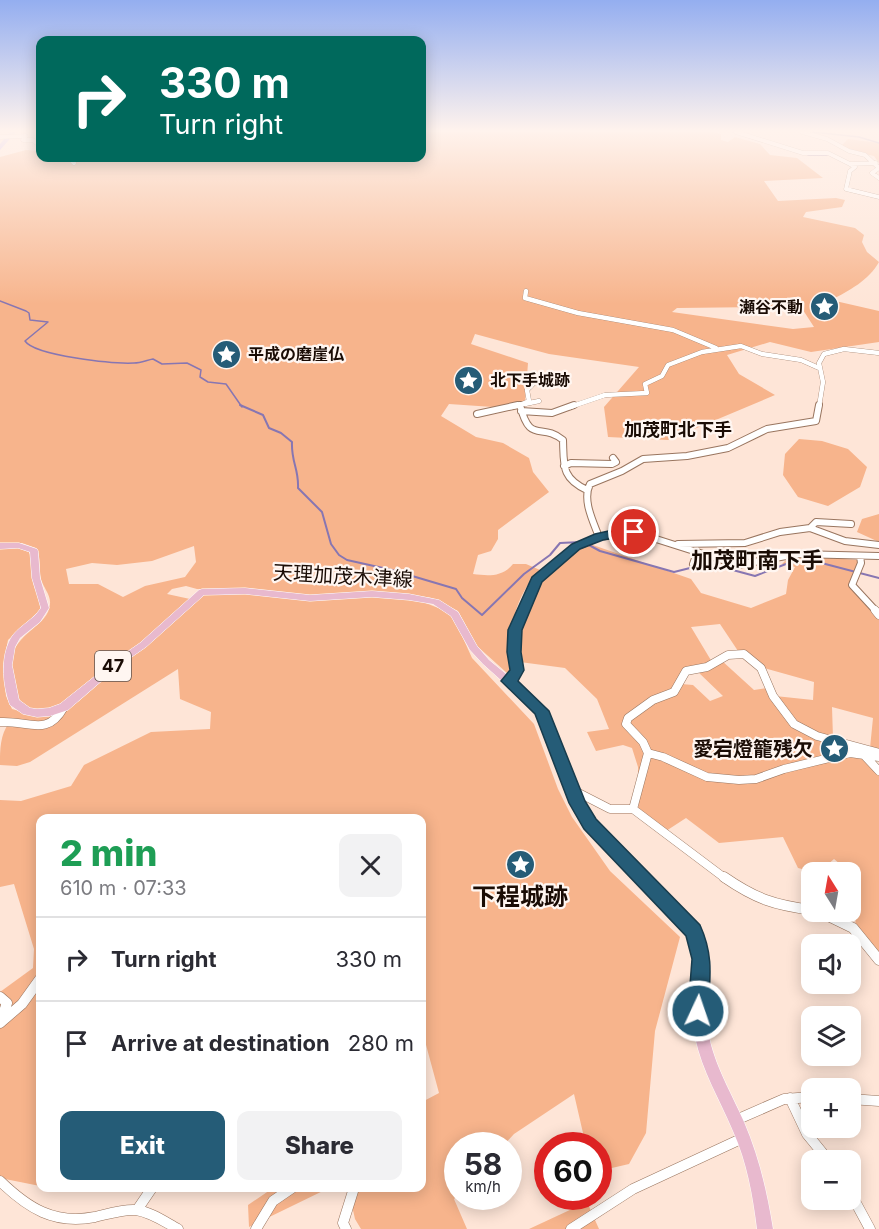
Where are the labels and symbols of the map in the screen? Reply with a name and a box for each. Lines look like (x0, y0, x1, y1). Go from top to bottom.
place icon: 瀬谷不動 (808, 291, 840, 323)
place label: 瀬谷不動 (739, 297, 803, 317)
place icon: 平成の磨崖仏 (211, 338, 243, 370)
place label: 平成の磨崖仏 (248, 344, 344, 364)
place icon: 北下手城跡 (453, 364, 485, 396)
place label: 北下手城跡 (490, 370, 570, 390)
district label: 加茂町北下手 (624, 419, 732, 440)
pin (608, 506, 659, 557)
district label: 加茂町南下手 (691, 547, 823, 573)
street label: 天理加茂木津線 (272, 560, 414, 592)
road number: 47 (95, 651, 131, 681)
place icon: 愛宕燈籠残欠 (818, 733, 850, 765)
place label: 愛宕燈籠残欠 (693, 737, 813, 761)
place icon: 下程城跡 (504, 848, 536, 880)
north arrow (801, 862, 861, 922)
place label: 下程城跡 (472, 882, 568, 911)
position arrow (666, 979, 730, 1043)
speed limit sign: 60 (534, 1132, 612, 1210)

